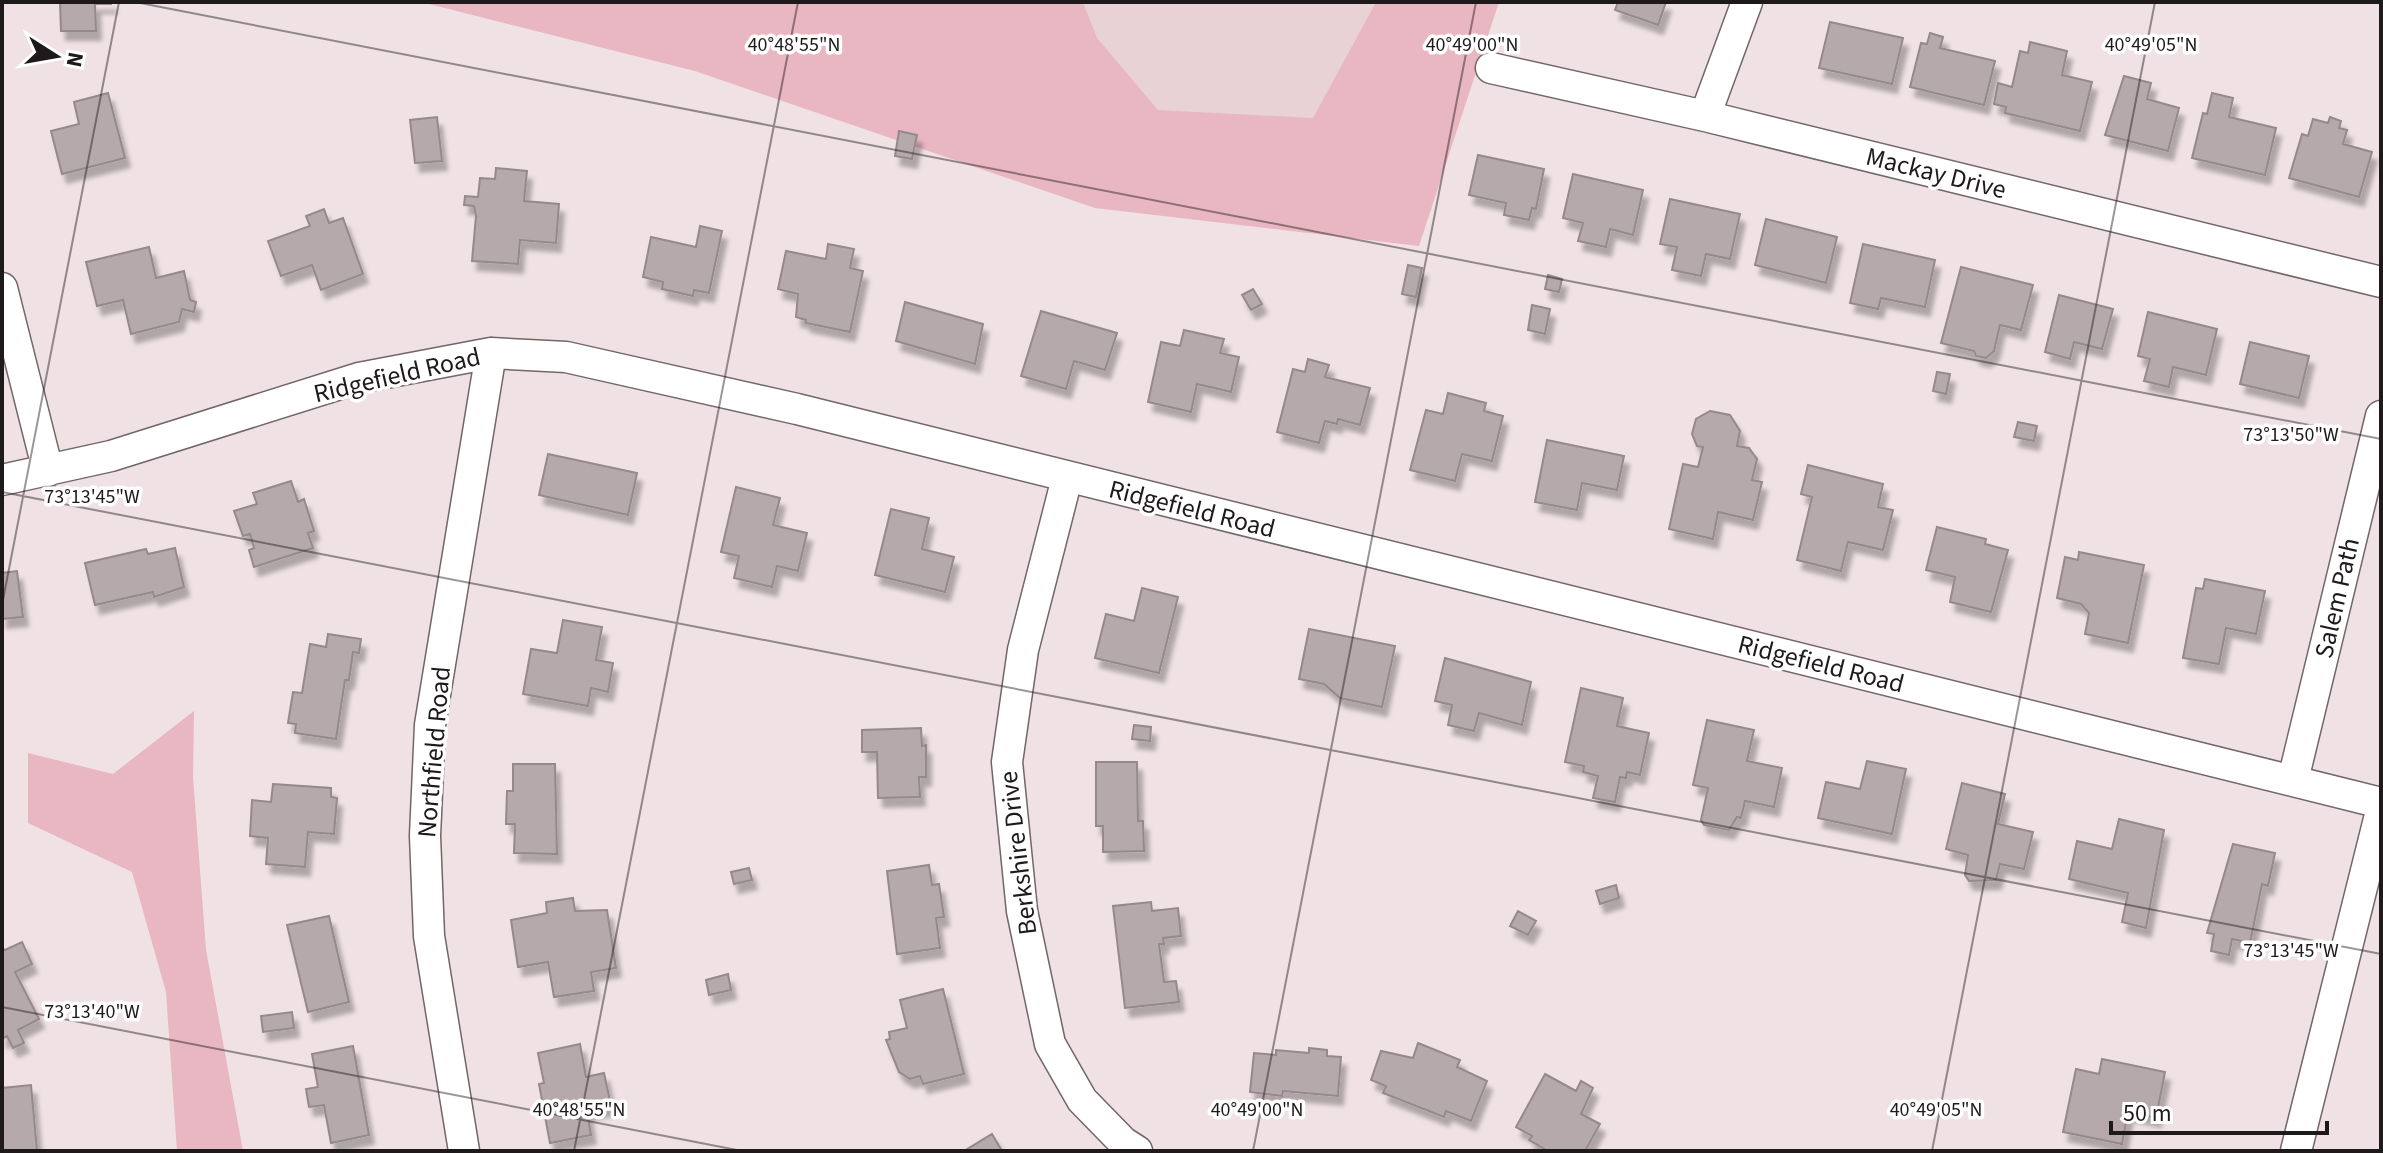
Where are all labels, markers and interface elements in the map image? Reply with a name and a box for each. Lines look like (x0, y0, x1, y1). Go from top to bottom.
north arrow (16, 16, 96, 96)
text: 40°48'55"N (748, 31, 840, 59)
text: 40°49'00"N (1426, 31, 1518, 59)
text: 40°49'05"N (2105, 31, 2197, 59)
text: N (58, 49, 92, 70)
street label: Mackay Drive (1862, 138, 2010, 208)
street label: Ridgefield Road (310, 338, 484, 412)
text: 73°13'50"W (2243, 421, 2339, 449)
street label: Ridgefield Road (1105, 470, 1279, 548)
text: 73°13'45"W (44, 483, 140, 511)
street label: Salem Path (2305, 534, 2369, 662)
street label: Ridgefield Road (1734, 625, 1908, 703)
street label: Northfield Road (408, 665, 460, 839)
street label: Berkshire Drive (990, 769, 1046, 937)
text: 73°13'45"W (2243, 937, 2339, 965)
text: 73°13'40"W (44, 998, 140, 1026)
scale bar (2111, 1085, 2327, 1135)
text: 40°48'55"N (533, 1096, 625, 1124)
text: 40°49'00"N (1211, 1096, 1303, 1124)
text: 40°49'05"N (1890, 1096, 1982, 1124)
text: 50 m (2123, 1096, 2172, 1131)

